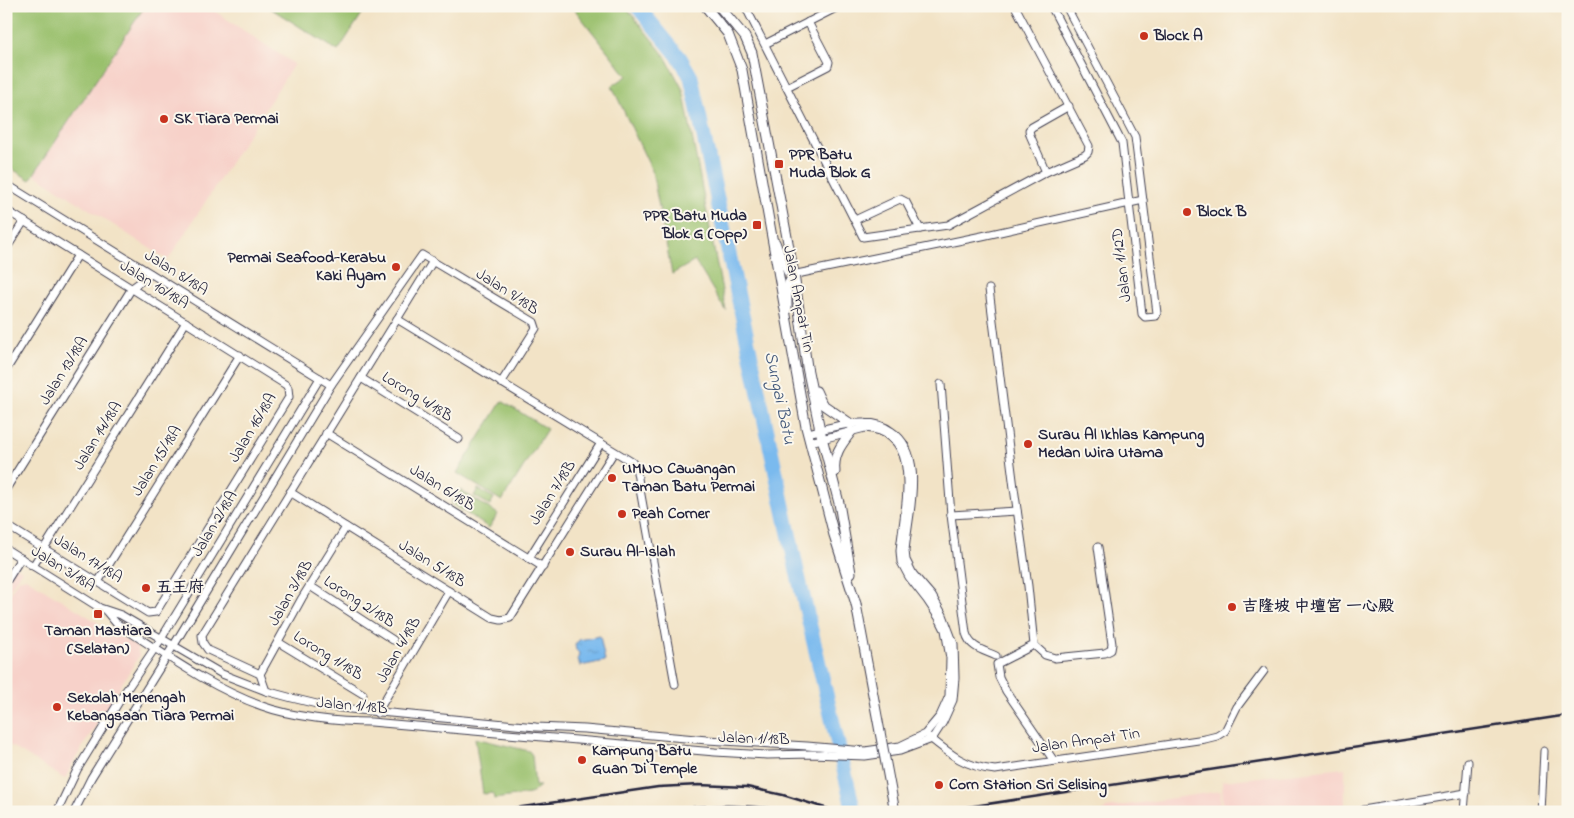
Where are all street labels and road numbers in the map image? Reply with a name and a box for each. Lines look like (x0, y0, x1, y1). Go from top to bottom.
street label: Jalan 1/12D (1106, 227, 1138, 303)
street label: Jalan Ampat Tin (776, 243, 820, 355)
street label: Jalan 8/18A (139, 244, 213, 302)
street label: Jalan 10/18A (115, 254, 193, 316)
street label: Jalan 9/18B (471, 263, 544, 322)
street label: Jalan 13/18A (33, 332, 95, 410)
street label: Lorong 4/18B (377, 366, 457, 428)
street label: Jalan 16/18A (223, 388, 283, 467)
street label: Jalan 14/18A (67, 397, 129, 475)
street label: Jalan 15/18A (126, 421, 188, 501)
street label: Jalan 7/18B (523, 455, 583, 530)
street label: Jalan 6/18B (404, 458, 480, 518)
street label: Jalan 2/18A (186, 486, 244, 562)
street label: Jalan 17/18A (49, 528, 127, 590)
street label: Jalan 5/18B (394, 534, 471, 594)
street label: Jalan 3/18A (26, 540, 100, 598)
street label: Jalan 3/18B (262, 555, 320, 631)
street label: Lorong 2/18B (318, 570, 400, 634)
street label: Jalan 4/18B (370, 612, 428, 688)
street label: Lorong 1/18B (288, 625, 368, 687)
street label: Jalan 1/18B (315, 691, 389, 721)
street label: Jalan Ampat Tin (1031, 722, 1142, 760)
street label: Jalan 1/18B (718, 726, 790, 752)

